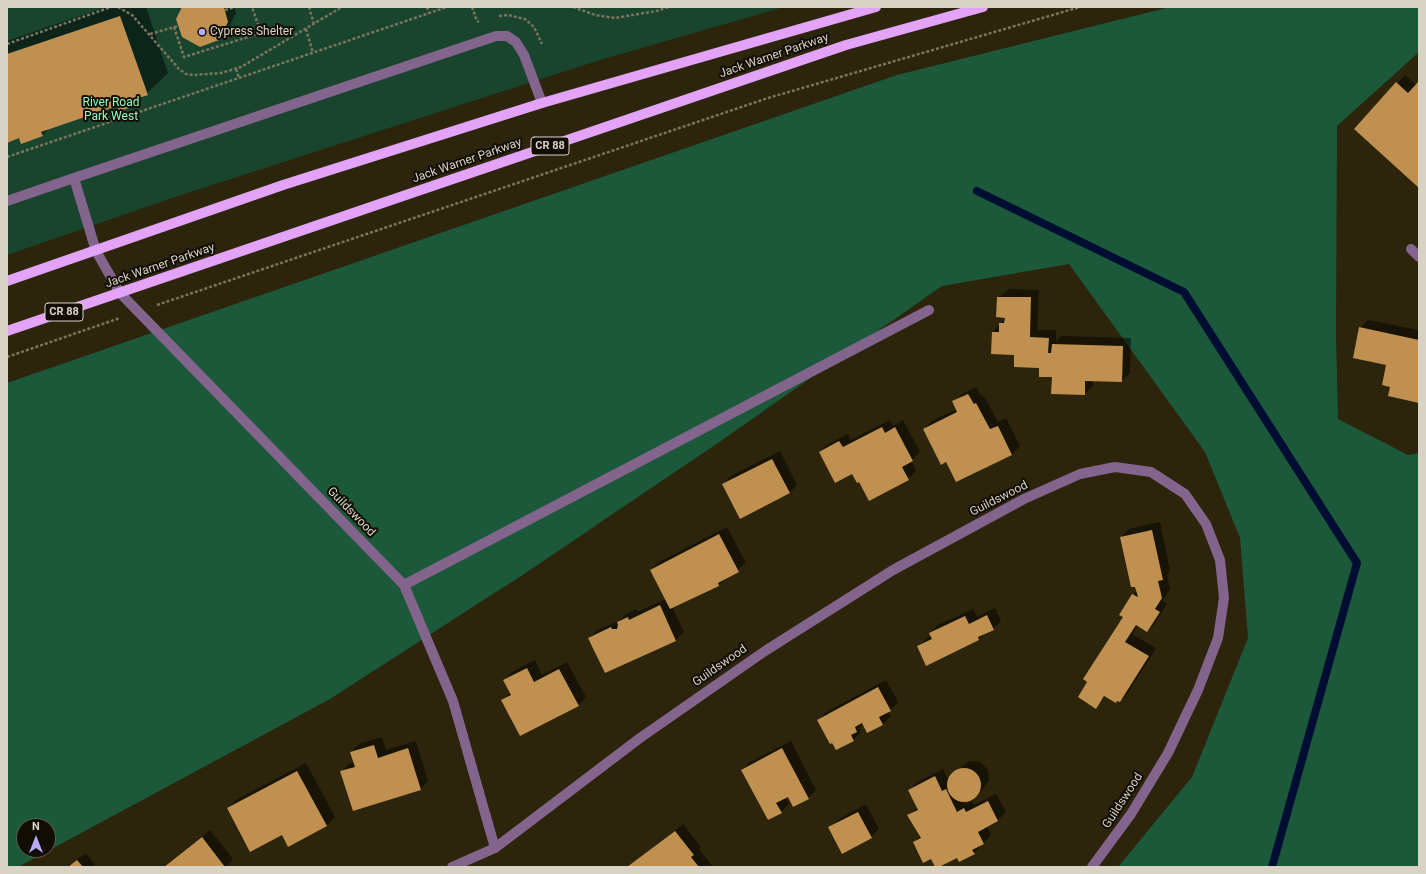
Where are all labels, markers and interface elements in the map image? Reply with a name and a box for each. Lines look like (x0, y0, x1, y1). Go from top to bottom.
place label: Cypress Shelter (210, 25, 293, 39)
marker: Cypress Shelter (197, 27, 207, 37)
street label: Jack Warner Parkway (717, 30, 831, 82)
park label: River Road Park West (83, 96, 139, 124)
street label: Jack Warner Parkway (410, 135, 524, 187)
road number: CR 88 (531, 137, 569, 155)
street label: Jack Warner Parkway (103, 240, 217, 292)
road number: CR 88 (45, 303, 83, 321)
street label: Guildswood (968, 478, 1030, 520)
street label: Guildswood (324, 484, 378, 540)
street label: Guildswood (690, 642, 750, 690)
street label: Guildswood (1100, 771, 1146, 831)
north arrow (16, 818, 56, 858)
text: N (32, 820, 40, 833)

